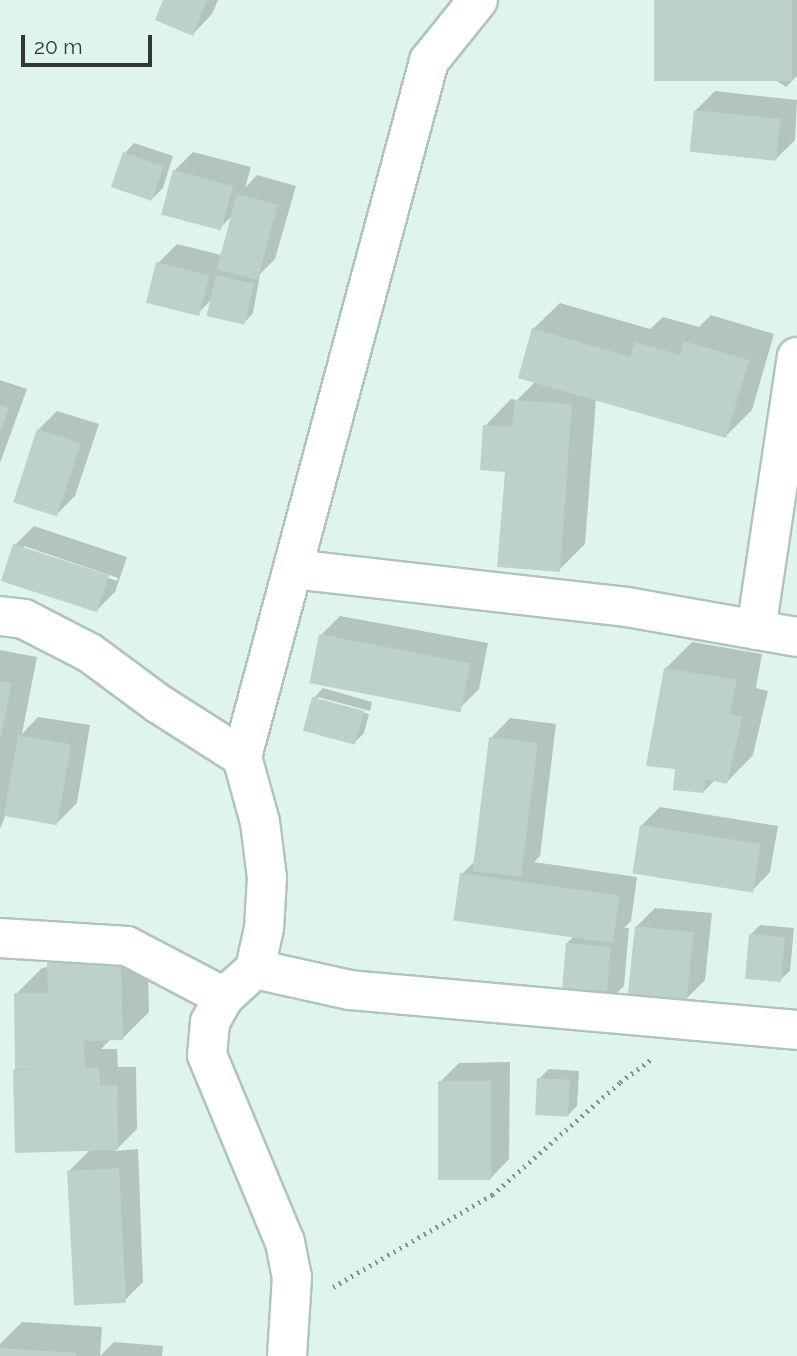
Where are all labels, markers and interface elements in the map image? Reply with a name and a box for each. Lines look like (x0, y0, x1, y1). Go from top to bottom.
scale bar (24, 21, 156, 65)
text: 20 m (34, 34, 82, 59)

